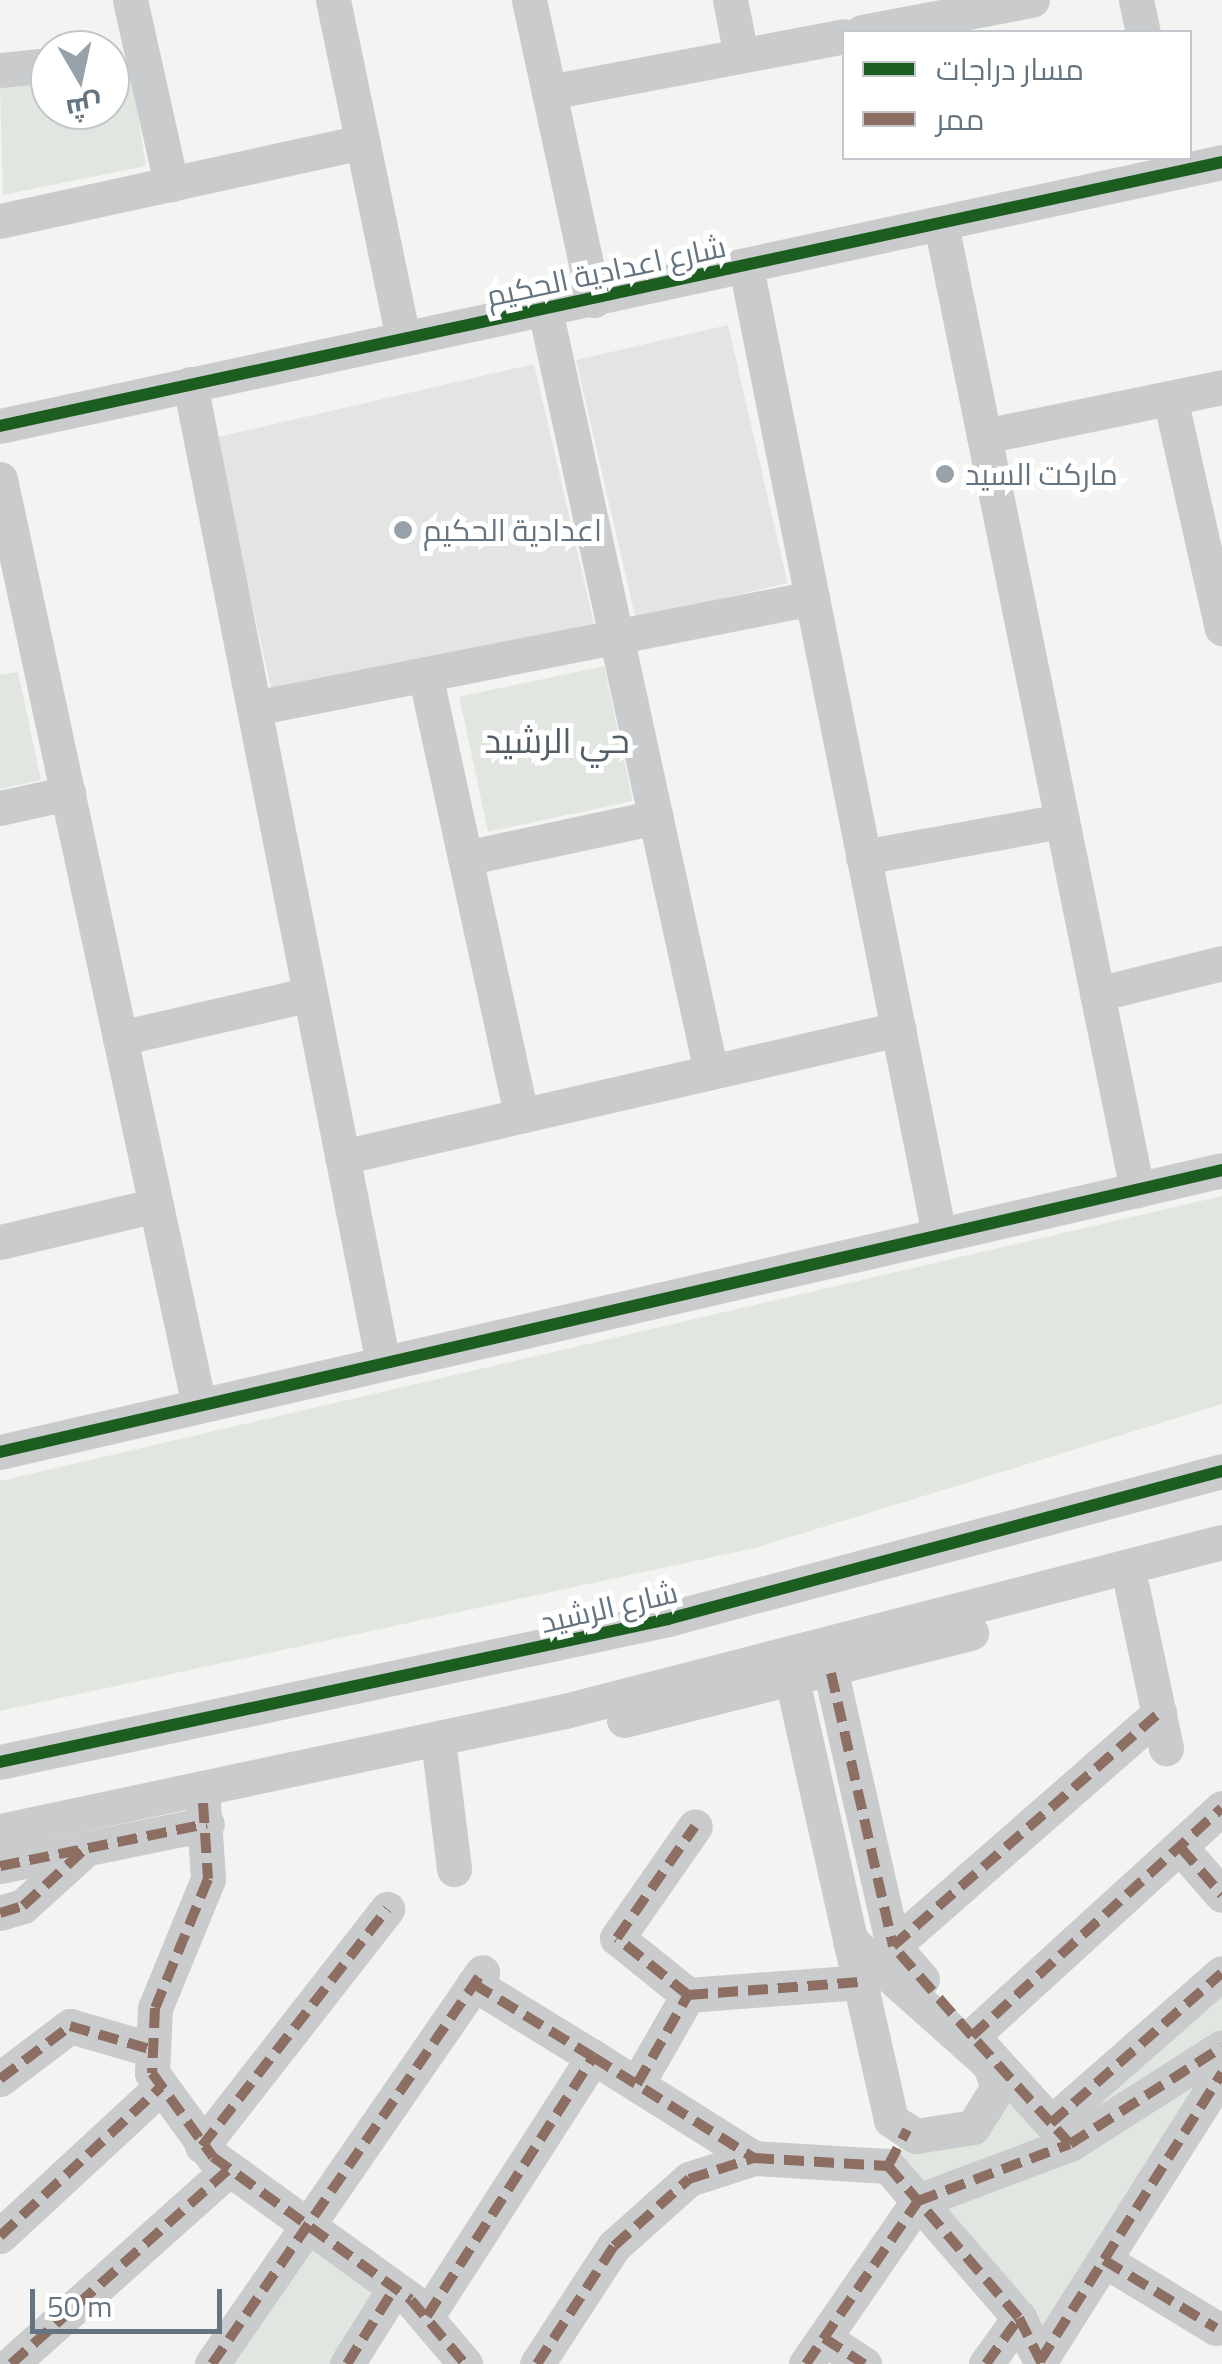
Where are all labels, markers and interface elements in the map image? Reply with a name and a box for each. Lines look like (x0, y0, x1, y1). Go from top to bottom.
north arrow (30, 30, 130, 130)
legend (842, 30, 1192, 160)
text: مسار دراجات (936, 46, 1084, 92)
text: ش (63, 84, 106, 132)
text: ممر (936, 96, 985, 142)
street label: شارع اعدادية الحكيم (483, 228, 729, 314)
place label: ماركت السيد (965, 456, 1118, 492)
marker: ماركت السيد (934, 463, 956, 485)
place label: اعدادية الحكيم (423, 512, 602, 548)
marker: اعدادية الحكيم (392, 519, 414, 541)
district label: حي الرشيد (484, 719, 630, 761)
street label: شارع الرشيد (537, 1574, 681, 1640)
scale bar (35, 2269, 228, 2331)
text: 50 m (47, 2283, 112, 2329)

